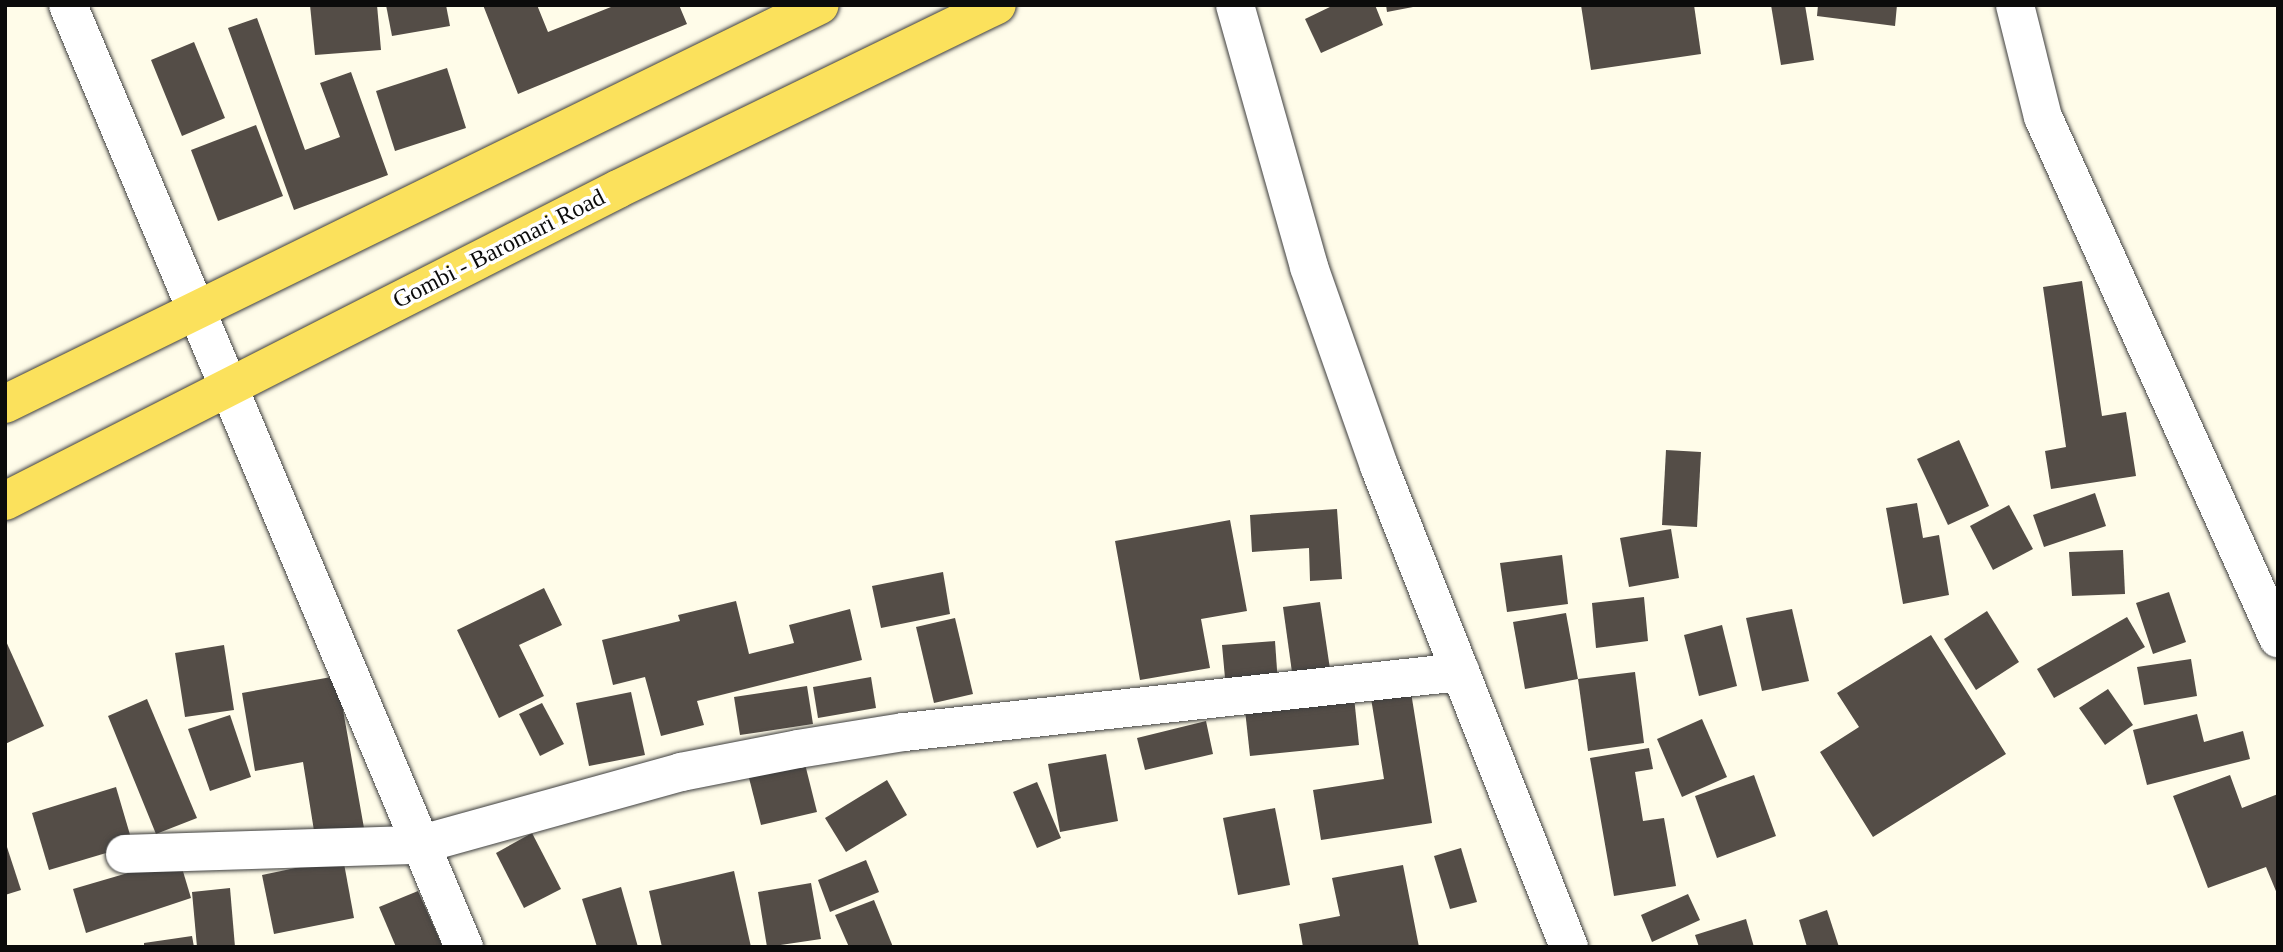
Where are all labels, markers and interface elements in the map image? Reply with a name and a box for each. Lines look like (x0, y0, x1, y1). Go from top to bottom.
street label: Gombi - Baromari Road (388, 183, 610, 315)

